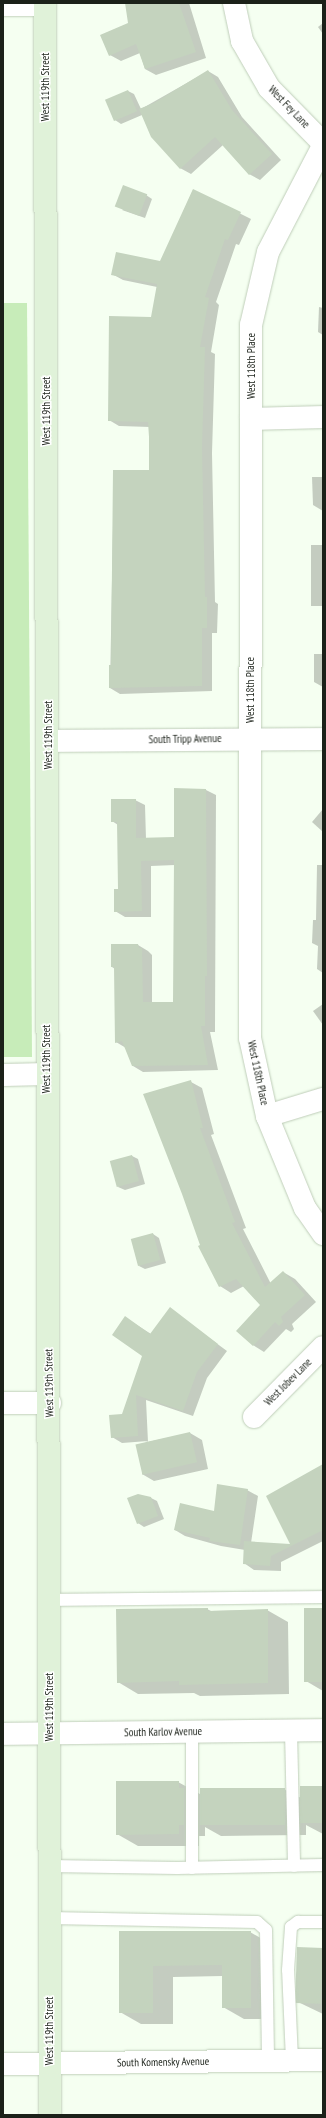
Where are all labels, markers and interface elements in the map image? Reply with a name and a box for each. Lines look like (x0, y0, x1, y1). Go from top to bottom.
street label: West 119th Street (38, 53, 52, 121)
street label: West Fey Lane (265, 83, 313, 131)
street label: West 118th Place (244, 333, 258, 399)
street label: West 119th Street (39, 377, 53, 445)
street label: West 118th Place (243, 657, 257, 723)
street label: West 119th Street (41, 701, 55, 769)
street label: South Tripp Avenue (148, 732, 222, 746)
street label: West 119th Street (39, 1025, 53, 1093)
street label: West 118th Place (245, 1039, 271, 1107)
street label: West 119th Street (42, 1349, 56, 1417)
street label: West Jobev Lane (261, 1355, 315, 1409)
street label: West 119th Street (42, 1673, 56, 1741)
street label: South Karlov Avenue (124, 1725, 202, 1739)
street label: West 119th Street (42, 1997, 56, 2065)
street label: South Komensky Avenue (116, 2055, 210, 2069)

